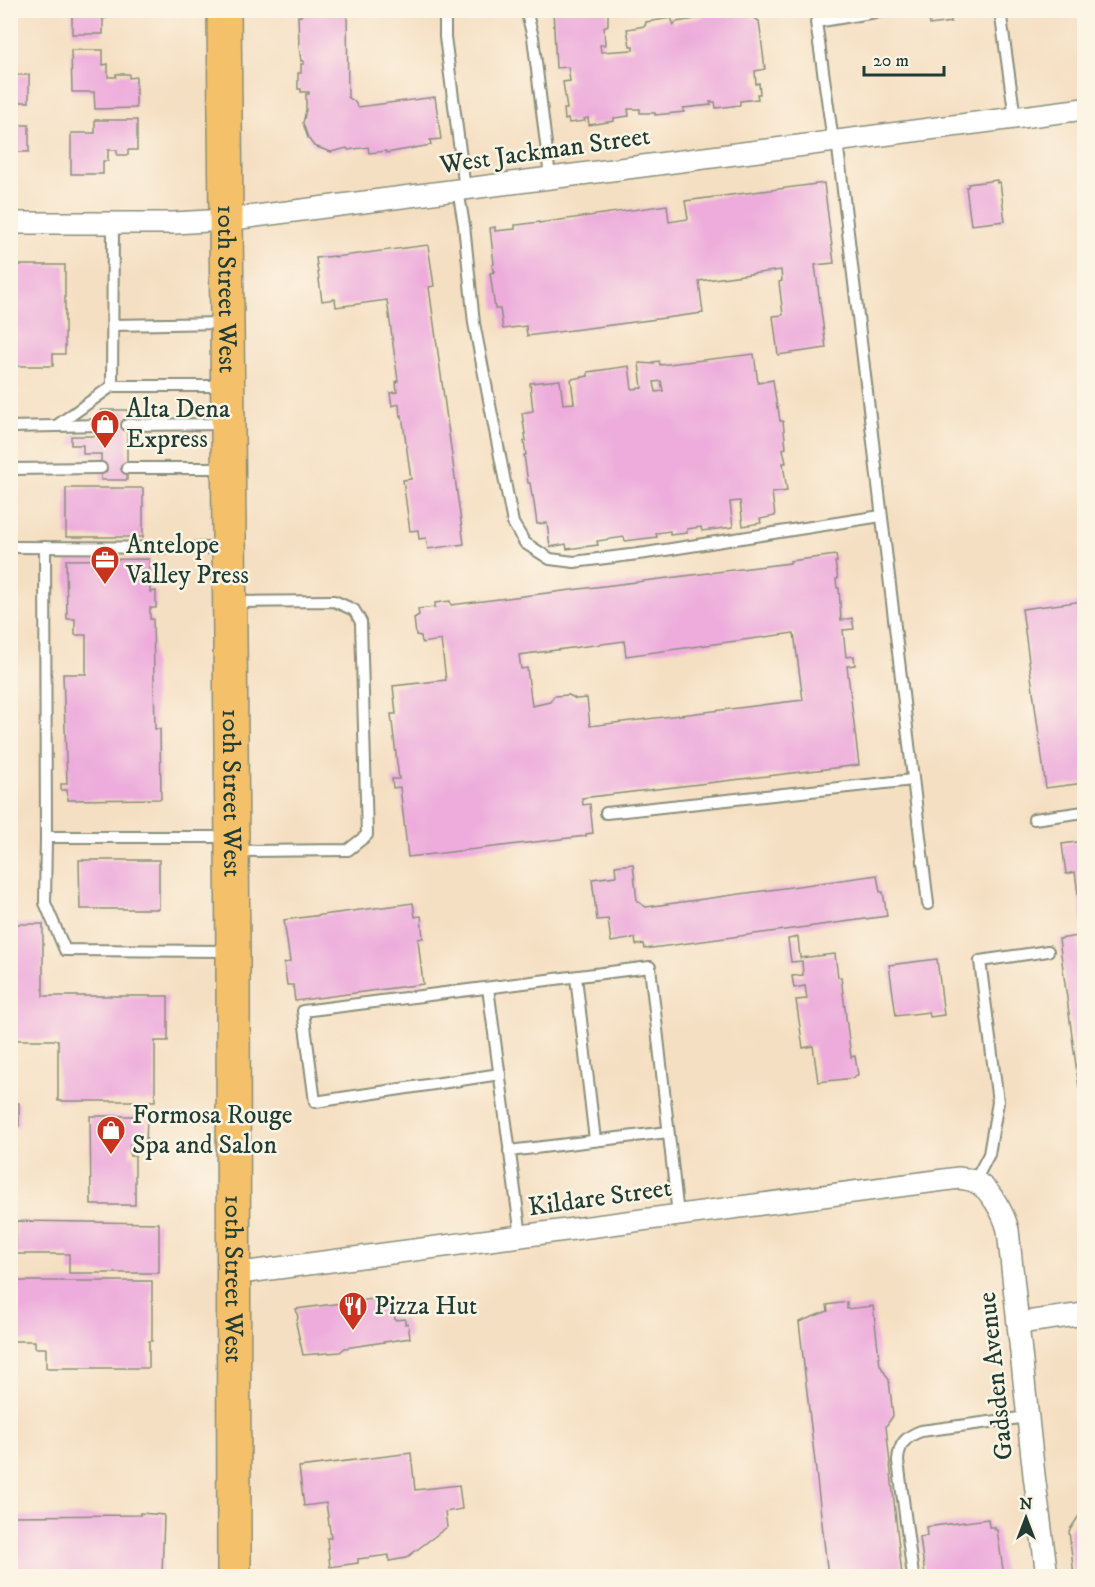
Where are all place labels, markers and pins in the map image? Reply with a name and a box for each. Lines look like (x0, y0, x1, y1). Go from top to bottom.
place label: Alta Dena Express (126, 393, 230, 456)
shop icon: Alta Dena Express (89, 408, 121, 450)
place label: Antelope Valley Press (125, 529, 249, 592)
office icon: Antelope Valley Press (89, 544, 121, 586)
place label: Formosa Rouge Spa and Salon (132, 1099, 293, 1162)
shop icon: Formosa Rouge Spa and Salon (95, 1114, 127, 1156)
restaurant icon: Pizza Hut (337, 1290, 369, 1332)
place label: Pizza Hut (374, 1290, 477, 1323)

